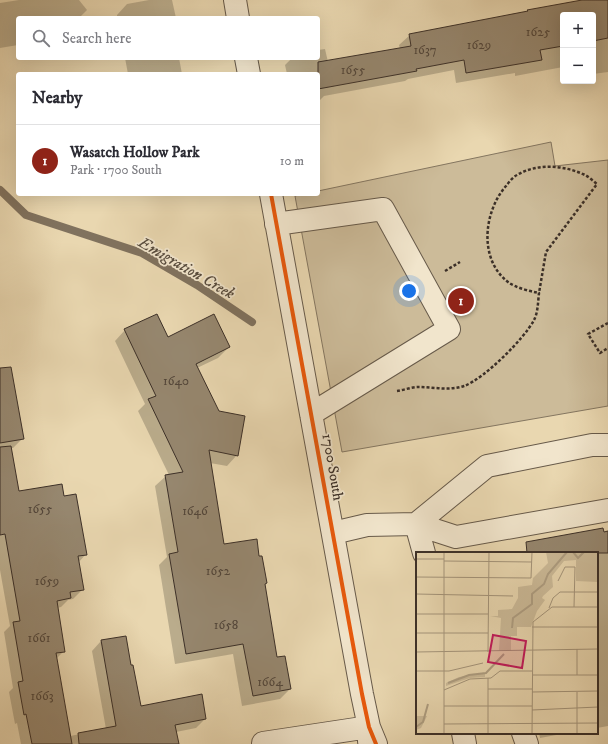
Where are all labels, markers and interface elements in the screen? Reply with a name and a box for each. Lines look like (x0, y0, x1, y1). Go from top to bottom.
map controls (560, 12, 596, 84)
button: + (560, 12, 596, 48)
search box (16, 16, 320, 60)
house number: 1625 (526, 24, 551, 40)
icon: search (30, 27, 52, 49)
text: Search here (62, 29, 131, 48)
house number: 1629 (467, 37, 491, 53)
house number: 1637 (413, 42, 437, 58)
button: − (560, 48, 596, 84)
house number: 1655 (341, 62, 366, 78)
text: Nearby (32, 87, 82, 109)
text: Wasatch Hollow Park (70, 143, 200, 162)
text: 1 (43, 153, 47, 169)
text: 10 m (280, 153, 304, 169)
text: Park · 1700 South (70, 162, 162, 178)
water label: Emigration Creek (134, 232, 239, 304)
your location (399, 281, 419, 301)
pin: 1 (448, 286, 474, 316)
house number: 1640 (163, 373, 189, 389)
street label: 1700 South (317, 432, 348, 502)
house number: 1655 (28, 501, 53, 517)
house number: 1646 (182, 503, 209, 519)
inset map (416, 552, 598, 734)
house number: 1652 (206, 563, 231, 579)
house number: 1659 (35, 573, 59, 589)
house number: 1658 (214, 617, 238, 633)
house number: 1661 (28, 630, 51, 646)
house number: 1664 (257, 674, 283, 690)
house number: 1663 (30, 688, 54, 704)

